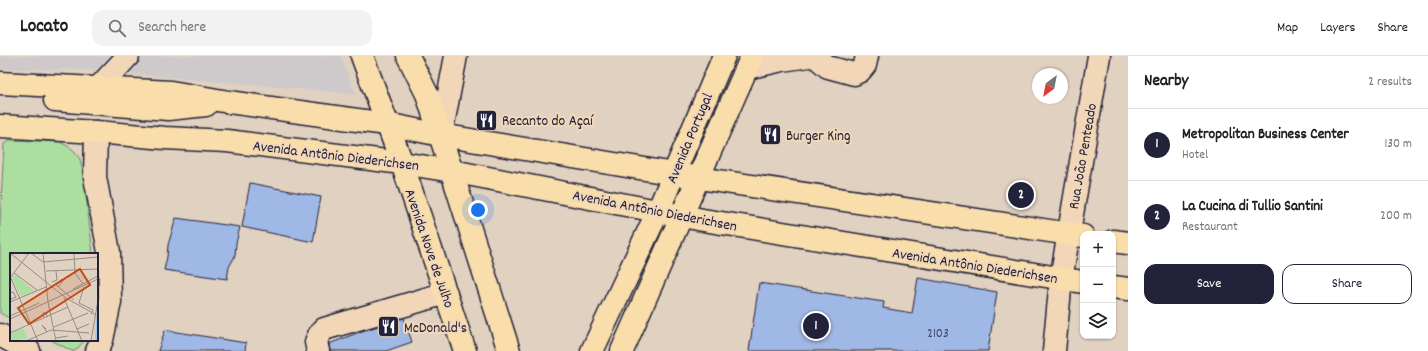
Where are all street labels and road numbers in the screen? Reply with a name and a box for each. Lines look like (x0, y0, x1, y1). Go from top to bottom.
street label: Avenida Portugal (662, 90, 720, 187)
street label: Rua João Penteado (1064, 101, 1104, 211)
street label: Avenida Antônio Diederichsen (251, 136, 420, 178)
street label: Avenida Antônio Diederichsen (570, 185, 739, 239)
street label: Avenida Nove de Julho (397, 186, 459, 311)
street label: Avenida Antônio Diederichsen (890, 243, 1059, 291)

